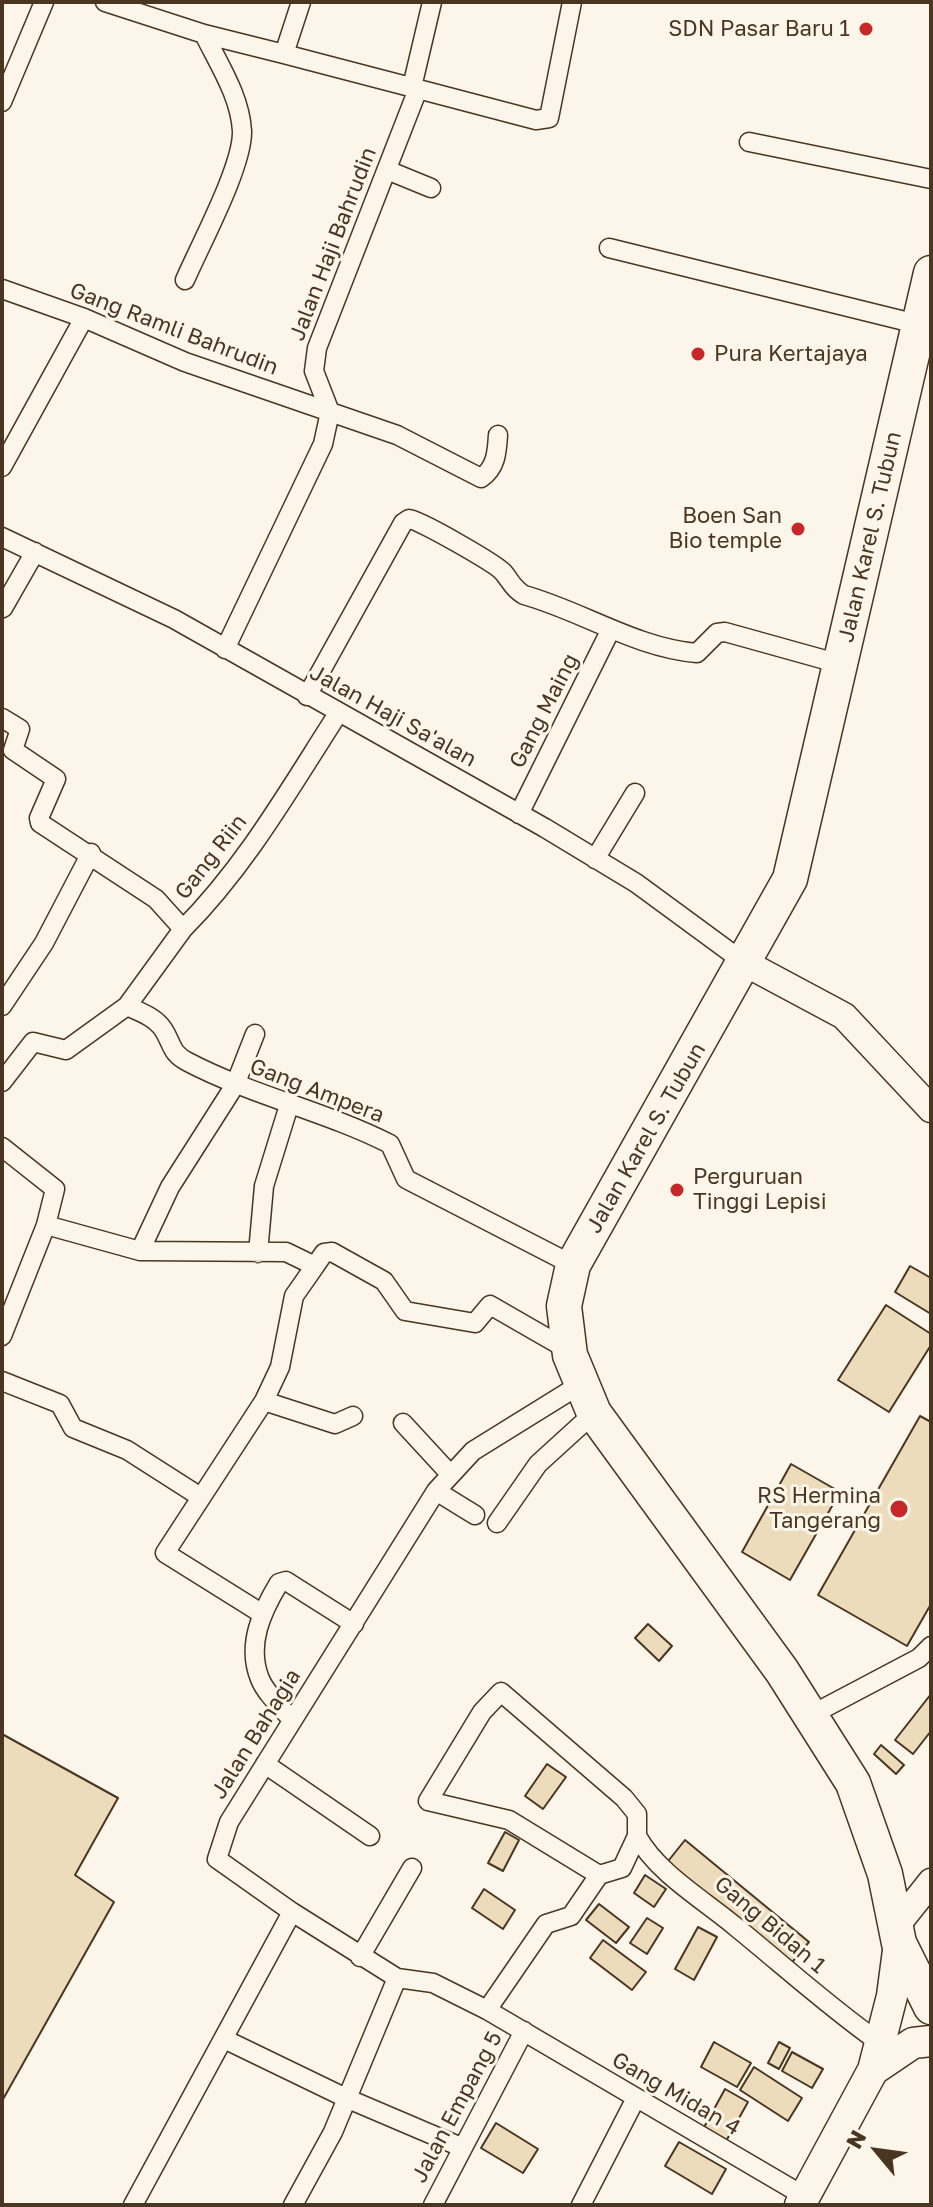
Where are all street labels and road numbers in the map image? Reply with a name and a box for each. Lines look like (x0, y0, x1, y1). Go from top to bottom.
street label: Jalan Haji Bahrudin (284, 144, 382, 344)
street label: Gang Ramli Bahrudin (66, 277, 282, 381)
street label: Jalan Karel S. Tubun (833, 429, 907, 645)
street label: Gang Maing (504, 649, 584, 773)
street label: Jalan Haji Sa'alan (305, 659, 481, 773)
street label: Gang Riin (170, 809, 252, 905)
street label: Jalan Karel S. Tubun (581, 1038, 711, 1238)
street label: Gang Ampera (246, 1053, 388, 1129)
street label: Jalan Bahagia (206, 1664, 306, 1804)
street label: Gang Bidan 1 (709, 1871, 831, 1979)
street label: Jalan Empang 5 (406, 2027, 508, 2187)
street label: Gang Midan 4 (607, 2047, 745, 2141)

